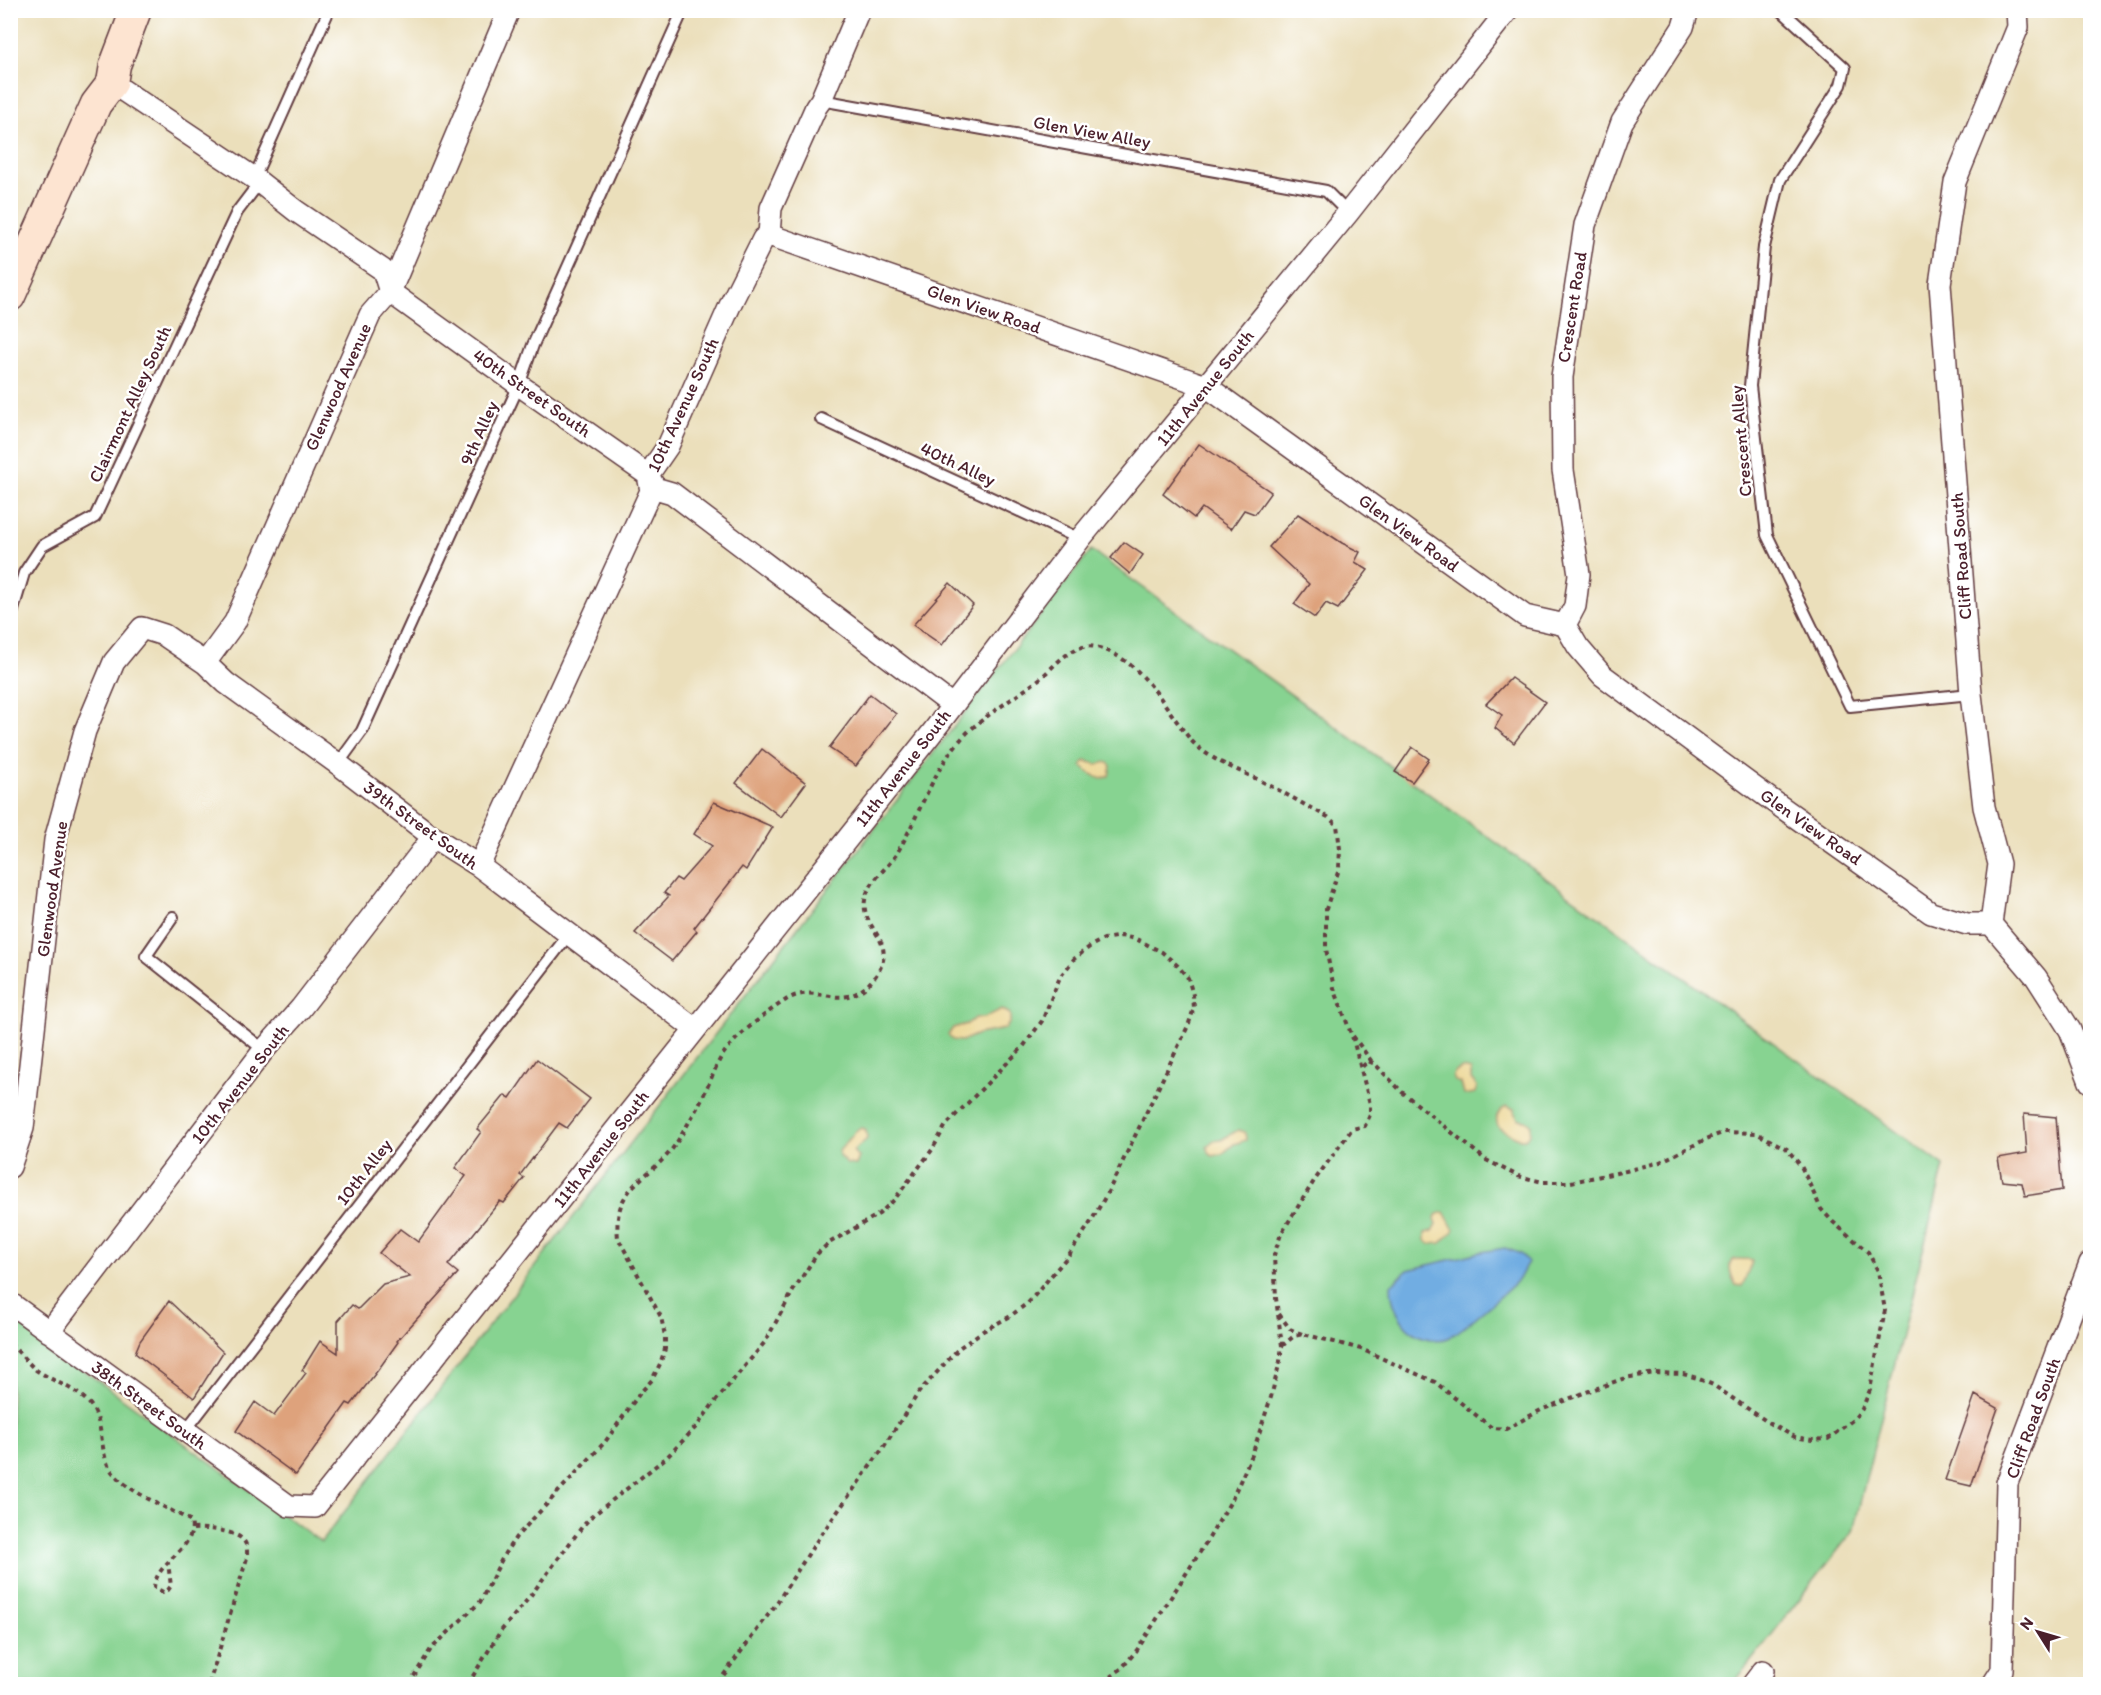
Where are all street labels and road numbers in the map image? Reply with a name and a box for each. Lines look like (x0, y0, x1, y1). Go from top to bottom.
street label: Glen View Alley (1032, 111, 1153, 153)
street label: Crescent Road (1552, 250, 1592, 364)
street label: Glen View Road (924, 279, 1044, 339)
street label: Glenwood Avenue (300, 320, 376, 454)
street label: Clairmont Alley South (84, 321, 176, 486)
street label: 11th Avenue South (1151, 326, 1259, 450)
street label: 10th Avenue South (642, 334, 724, 476)
street label: 40th Street South (469, 344, 596, 442)
street label: Crescent Alley (1725, 384, 1757, 498)
street label: 9th Alley (455, 397, 503, 469)
street label: 40th Alley (917, 437, 1000, 491)
street label: Glen View Road (1354, 489, 1464, 577)
street label: Cliff Road South (1946, 491, 1976, 620)
street label: 11th Avenue South (850, 705, 956, 831)
street label: 39th Street South (359, 776, 483, 874)
street label: Glen View Road (1756, 784, 1866, 870)
street label: Glenwood Avenue (32, 819, 72, 959)
street label: 10th Avenue South (186, 1020, 294, 1148)
street label: 11th Avenue South (548, 1086, 654, 1212)
street label: 10th Alley (331, 1134, 397, 1210)
street label: Cliff Road South (2001, 1354, 2065, 1482)
street label: 38th Street South (87, 1356, 211, 1454)

